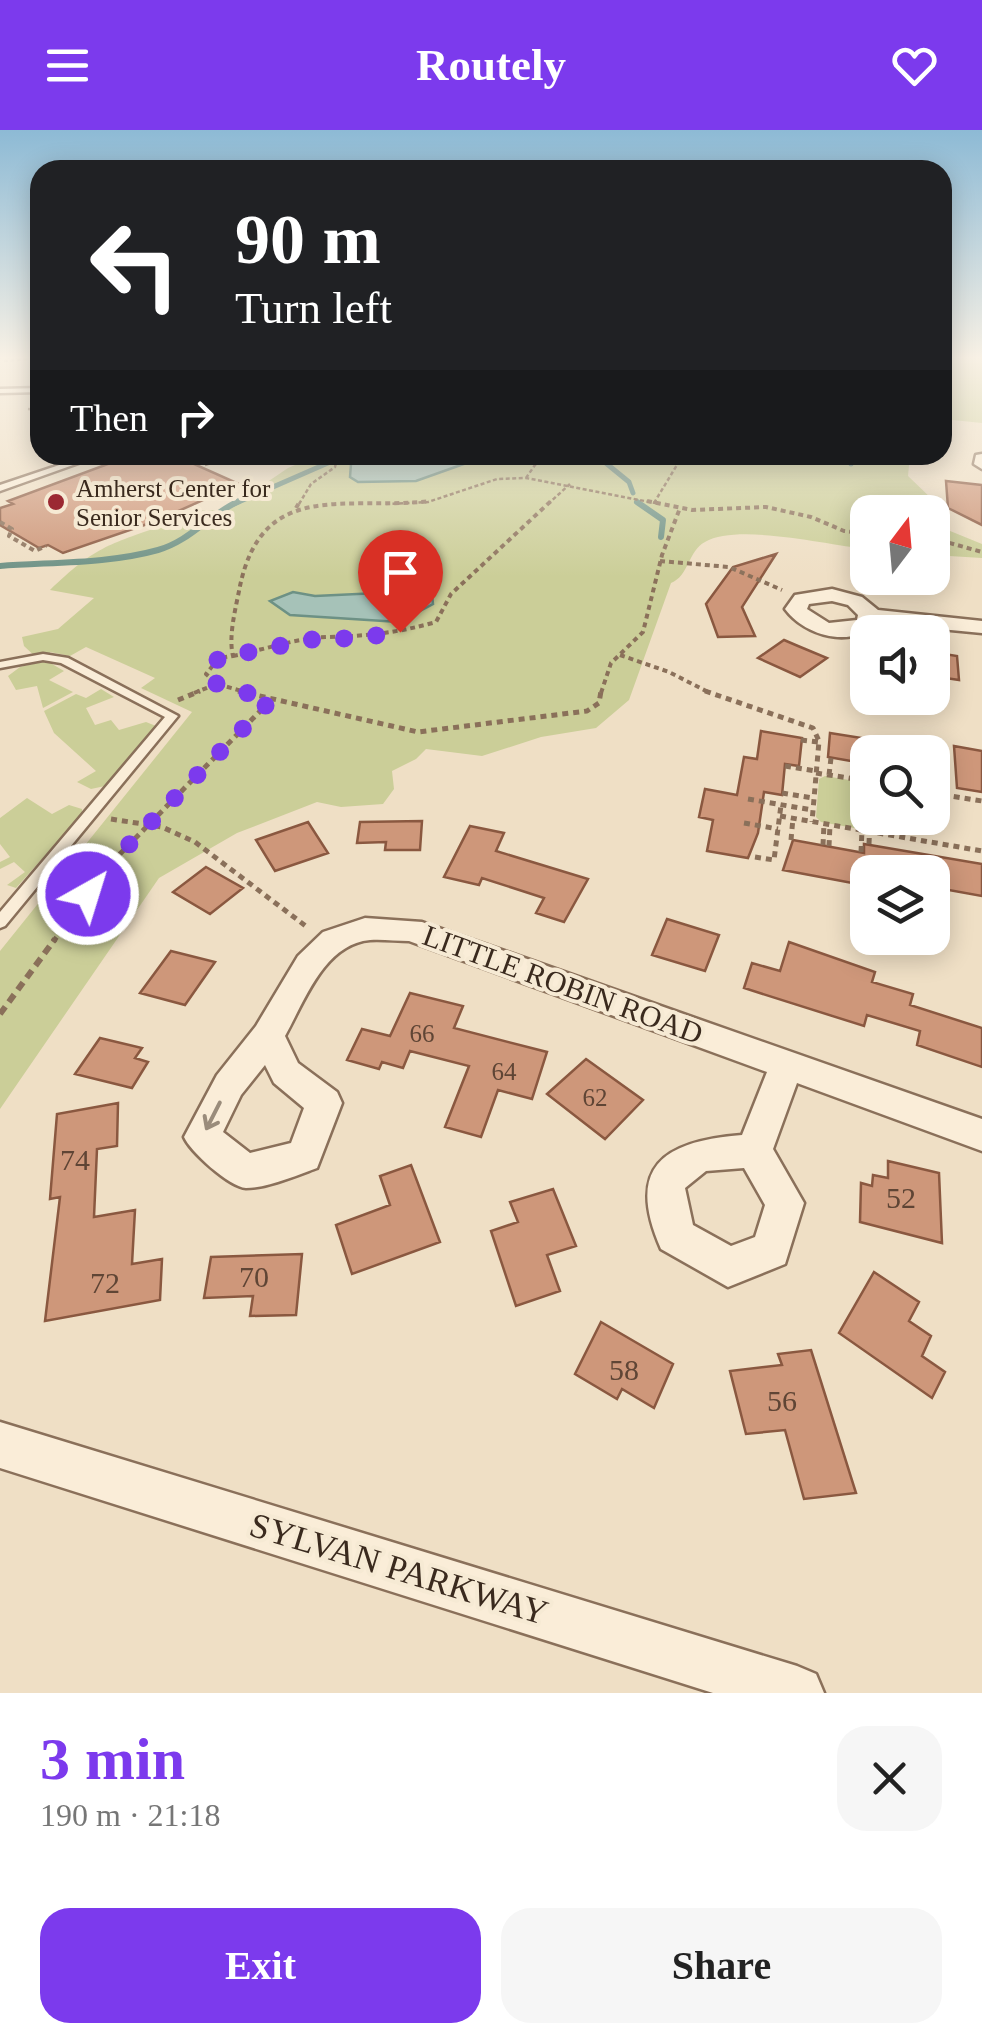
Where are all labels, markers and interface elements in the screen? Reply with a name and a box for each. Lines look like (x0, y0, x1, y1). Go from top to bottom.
icon: menu (40, 38, 95, 93)
icon: heart (887, 38, 942, 93)
text: Routely (416, 40, 566, 90)
icon: left (70, 200, 200, 330)
text: 90 m (235, 201, 381, 278)
text: Turn left (235, 283, 392, 333)
icon: right (168, 390, 223, 445)
text: Then (70, 397, 148, 439)
place label: Amherst Center for Senior Services (76, 475, 271, 531)
marker: Amherst Center for Senior Services (45, 491, 67, 513)
north arrow (850, 495, 950, 595)
map controls (850, 495, 950, 955)
pin (358, 530, 443, 633)
icon: arrive (373, 545, 428, 600)
button: sound (850, 615, 950, 715)
button: search (850, 735, 950, 835)
position arrow (36, 842, 140, 946)
button: layers (850, 855, 950, 955)
street label: LITTLE ROBIN ROAD (419, 918, 707, 1050)
house number: 66 (410, 1020, 435, 1047)
house number: 64 (492, 1058, 517, 1085)
house number: 62 (583, 1084, 608, 1111)
one-way arrow (203, 1101, 222, 1131)
house number: 74 (60, 1143, 90, 1176)
house number: 52 (886, 1181, 916, 1214)
house number: 70 (239, 1260, 269, 1293)
house number: 72 (90, 1266, 120, 1299)
house number: 58 (609, 1353, 639, 1386)
house number: 56 (767, 1384, 797, 1417)
street label: SYLVAN PARKWAY (245, 1505, 553, 1633)
text: 3 min (40, 1726, 185, 1792)
button: close (837, 1726, 942, 1831)
text: 190 m · 21:18 (40, 1797, 220, 1833)
button: Exit (40, 1908, 481, 2023)
button: Share (501, 1908, 942, 2023)

